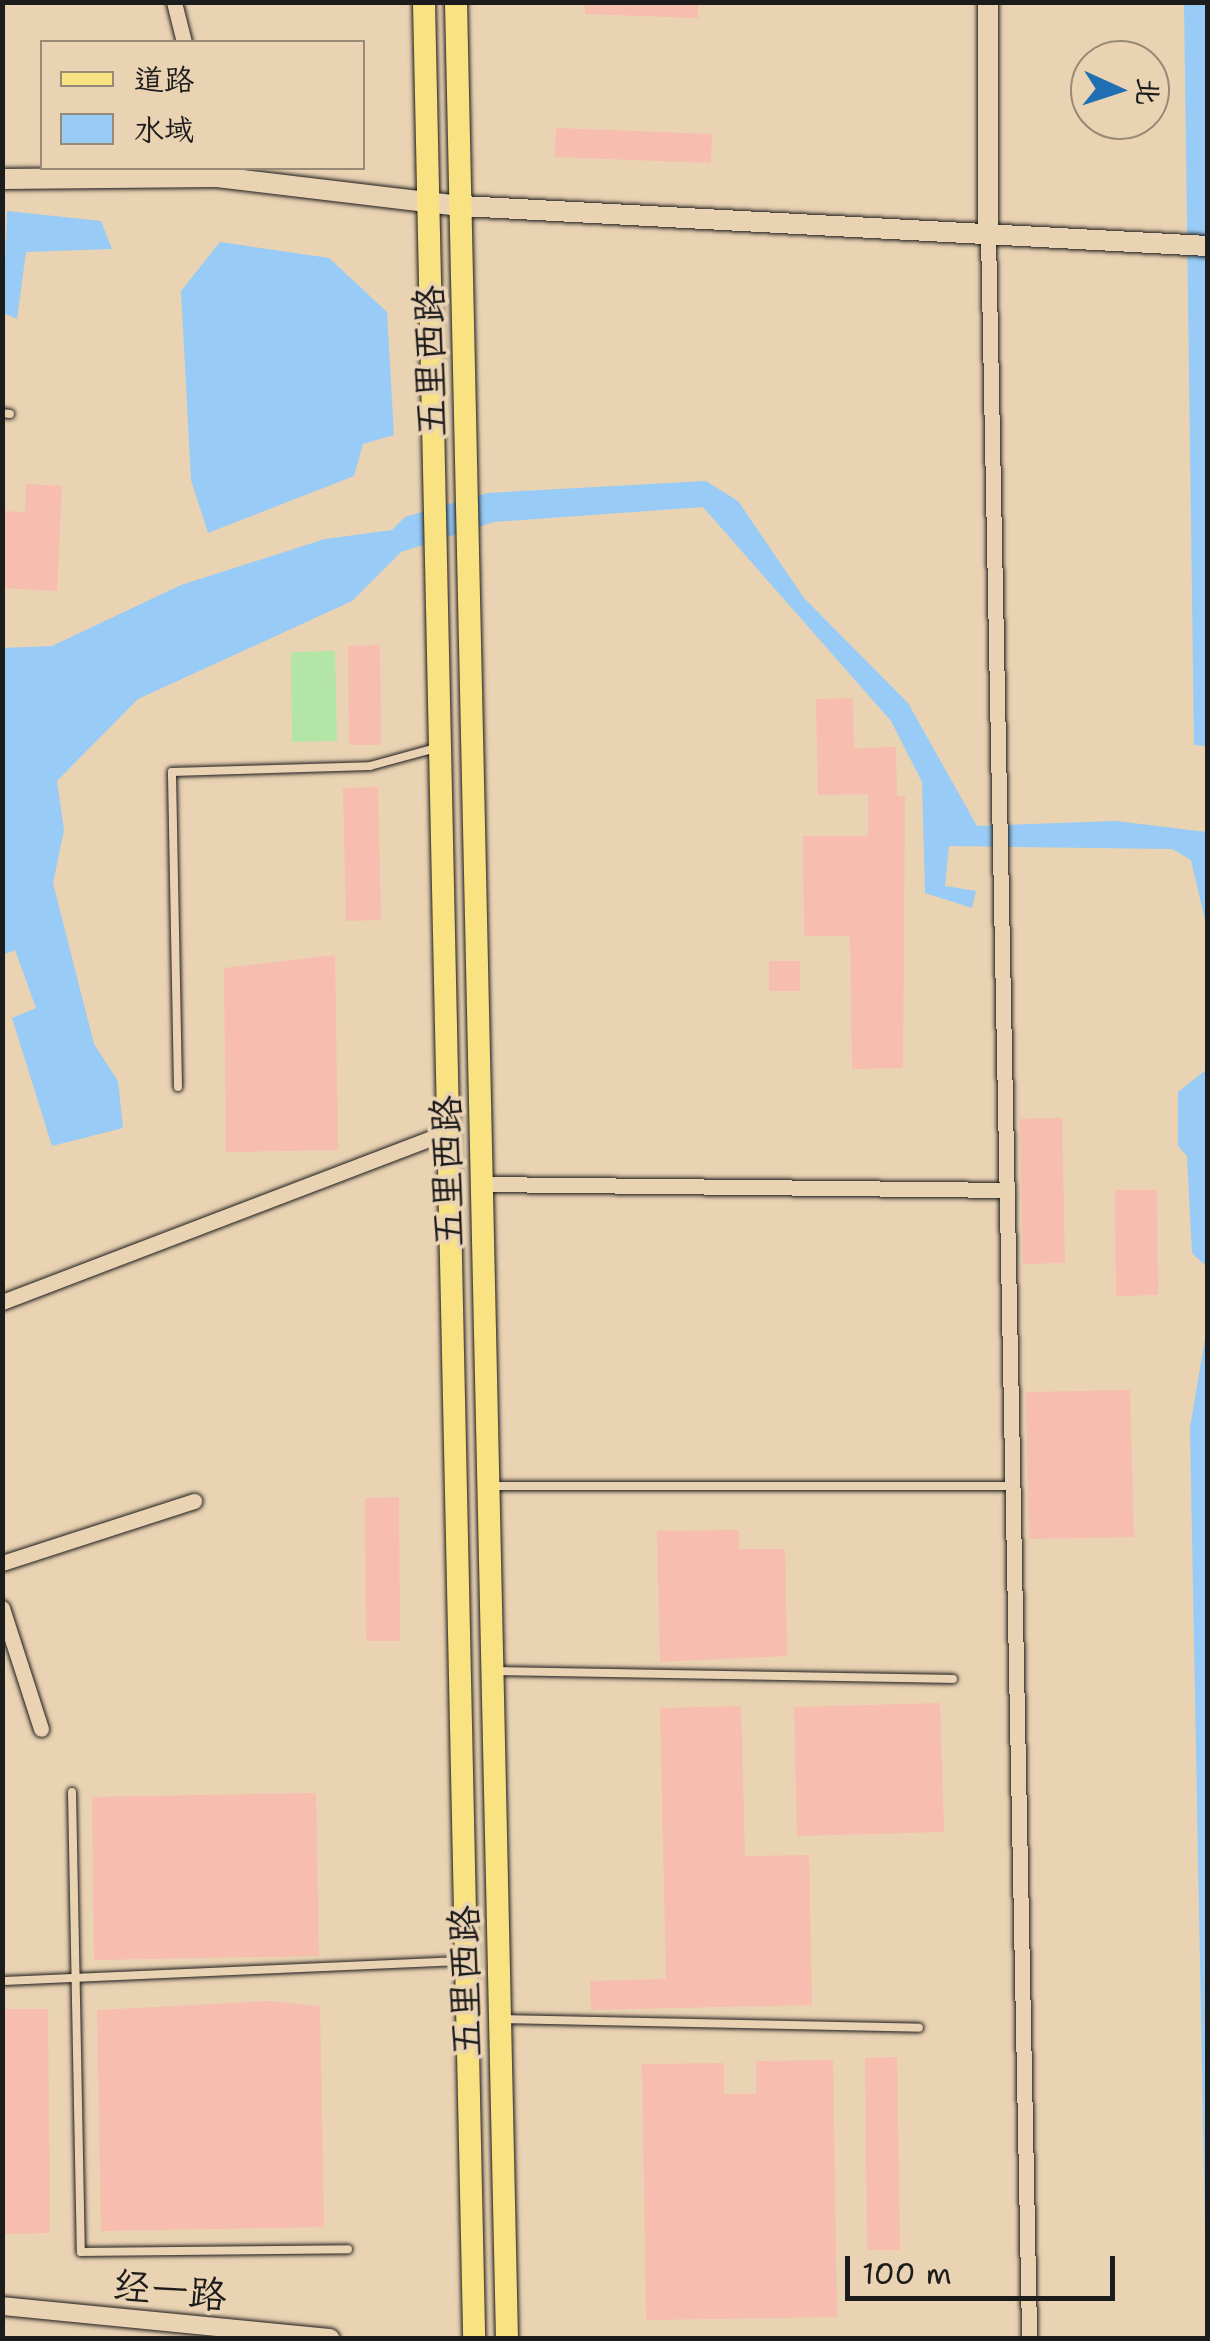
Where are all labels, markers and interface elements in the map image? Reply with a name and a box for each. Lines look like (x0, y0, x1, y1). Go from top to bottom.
legend (40, 40, 365, 170)
north arrow (1070, 40, 1170, 140)
text: 道路 (134, 59, 194, 100)
text: 北 (1128, 76, 1168, 106)
text: 水域 (134, 109, 194, 150)
street label: 五里西路 (406, 285, 454, 437)
street label: 五里西路 (423, 1095, 471, 1247)
street label: 五里西路 (441, 1905, 489, 2057)
scale bar (850, 2236, 1120, 2298)
text: 100 m (862, 2253, 952, 2294)
street label: 经一路 (111, 2261, 229, 2319)

